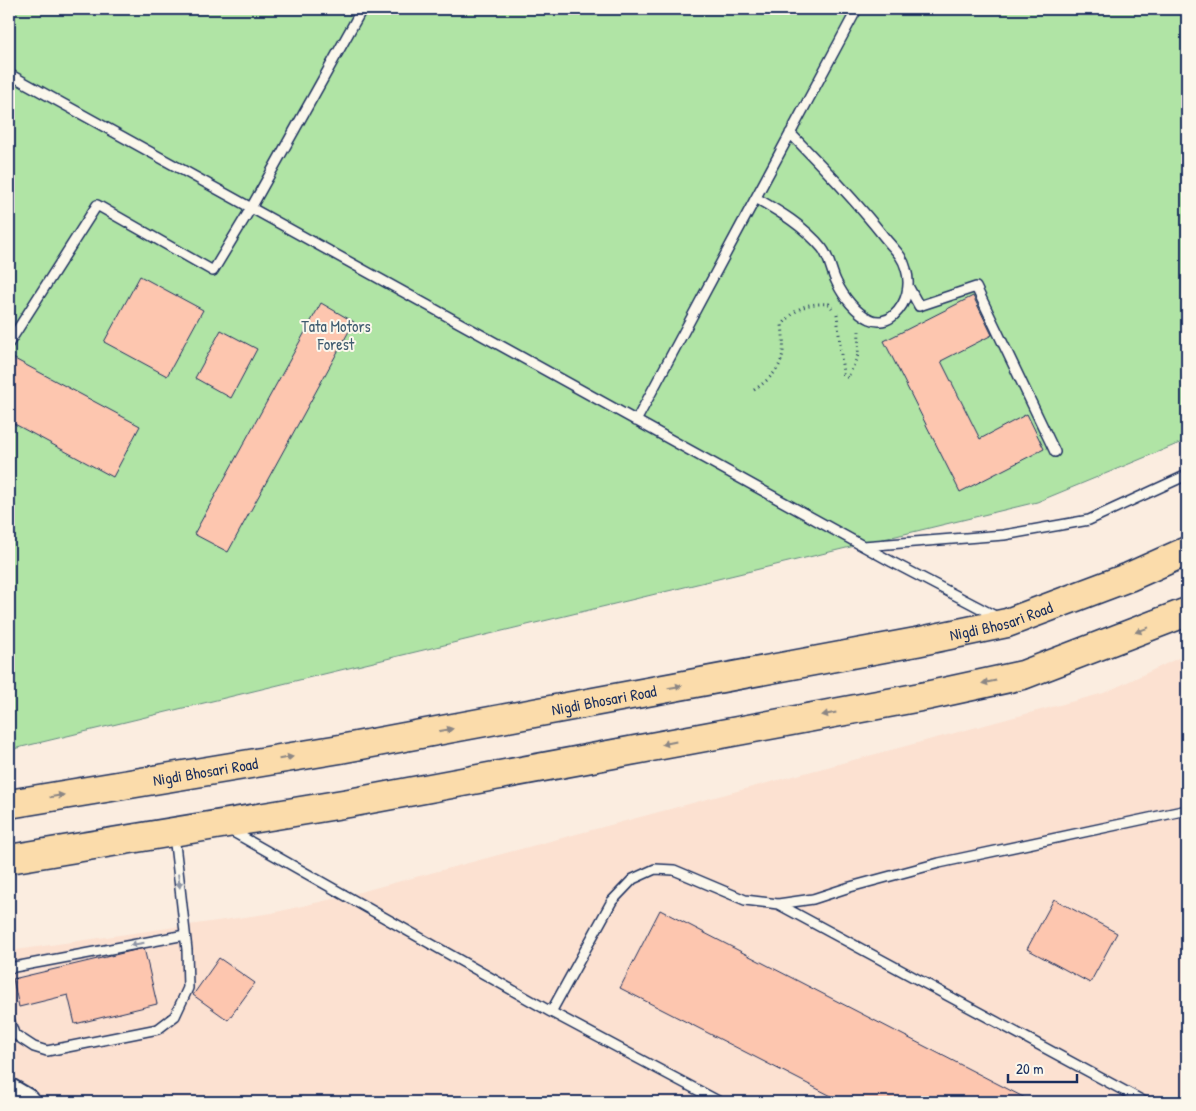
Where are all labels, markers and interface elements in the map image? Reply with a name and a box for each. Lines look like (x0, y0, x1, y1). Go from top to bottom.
park label: Tata Motors Forest (301, 315, 371, 355)
street label: Nigdi Bhosari Road (948, 596, 1056, 646)
one-way arrow (1134, 626, 1149, 634)
one-way arrow (981, 678, 996, 686)
street label: Nigdi Bhosari Road (550, 679, 658, 720)
one-way arrow (667, 683, 683, 691)
one-way arrow (821, 710, 837, 718)
one-way arrow (439, 725, 455, 733)
one-way arrow (661, 740, 677, 748)
street label: Nigdi Bhosari Road (151, 752, 260, 791)
one-way arrow (279, 754, 295, 762)
one-way arrow (49, 792, 65, 800)
one-way arrow (175, 873, 183, 889)
one-way arrow (129, 941, 145, 949)
scale bar (1008, 1051, 1077, 1083)
text: 20 m (1016, 1058, 1043, 1079)

